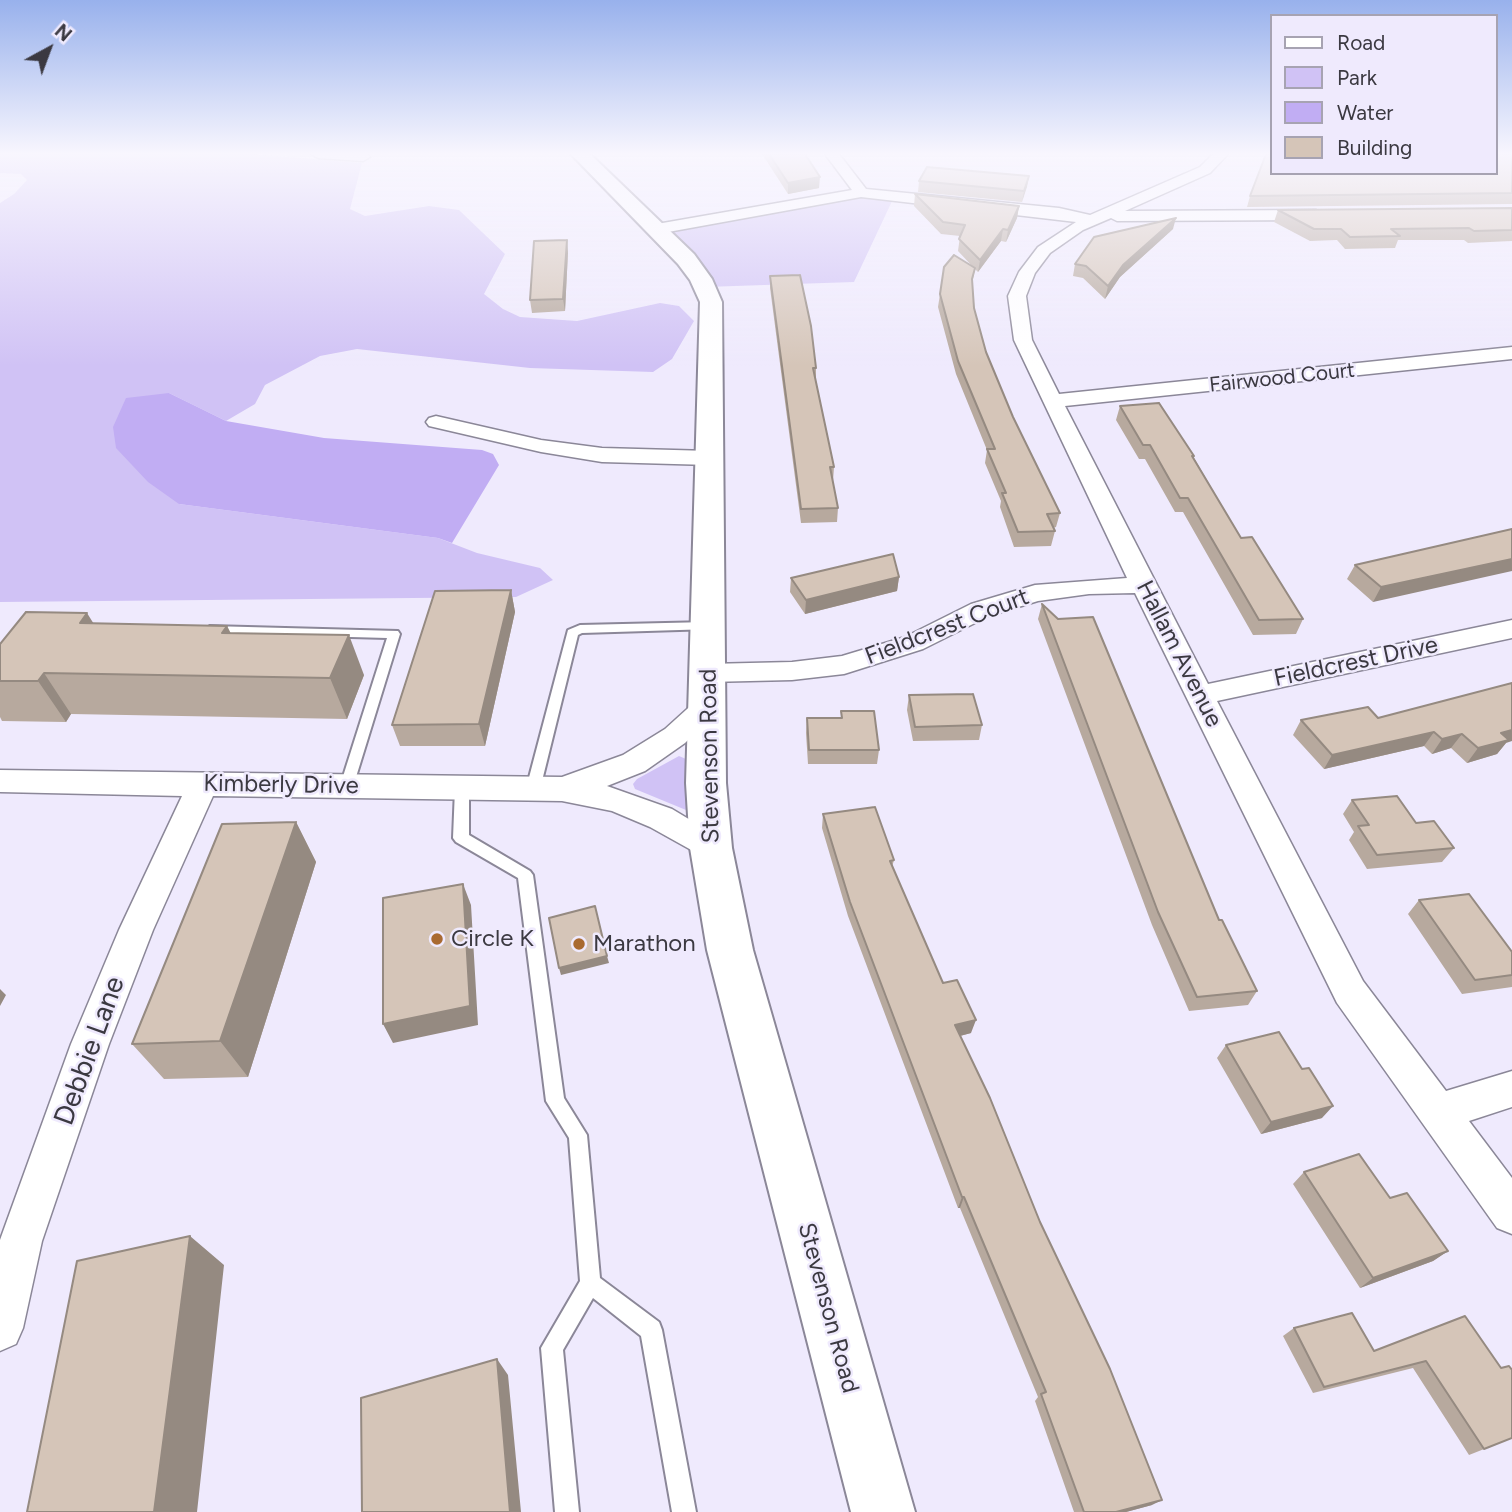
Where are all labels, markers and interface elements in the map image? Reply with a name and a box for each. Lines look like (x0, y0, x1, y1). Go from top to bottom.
north arrow (14, 14, 84, 84)
legend (1270, 14, 1498, 175)
text: N (50, 19, 76, 46)
text: Road (1337, 30, 1385, 55)
text: Park (1337, 65, 1377, 90)
text: Water (1337, 100, 1393, 125)
text: Building (1337, 135, 1412, 160)
street label: Fairwood Court (1208, 358, 1356, 398)
street label: Hallam Avenue (1130, 576, 1228, 732)
street label: Fieldcrest Court (861, 583, 1033, 671)
street label: Fieldcrest Drive (1271, 631, 1441, 693)
street label: Stevenson Road (694, 668, 726, 844)
street label: Kimberly Drive (203, 769, 359, 801)
place label: Circle K (451, 925, 534, 953)
place label: Marathon (593, 930, 696, 958)
marker: Circle K (429, 931, 445, 947)
marker: Marathon (571, 936, 587, 952)
street label: Debbie Lane (48, 972, 132, 1130)
street label: Stevenson Road (791, 1220, 865, 1396)

